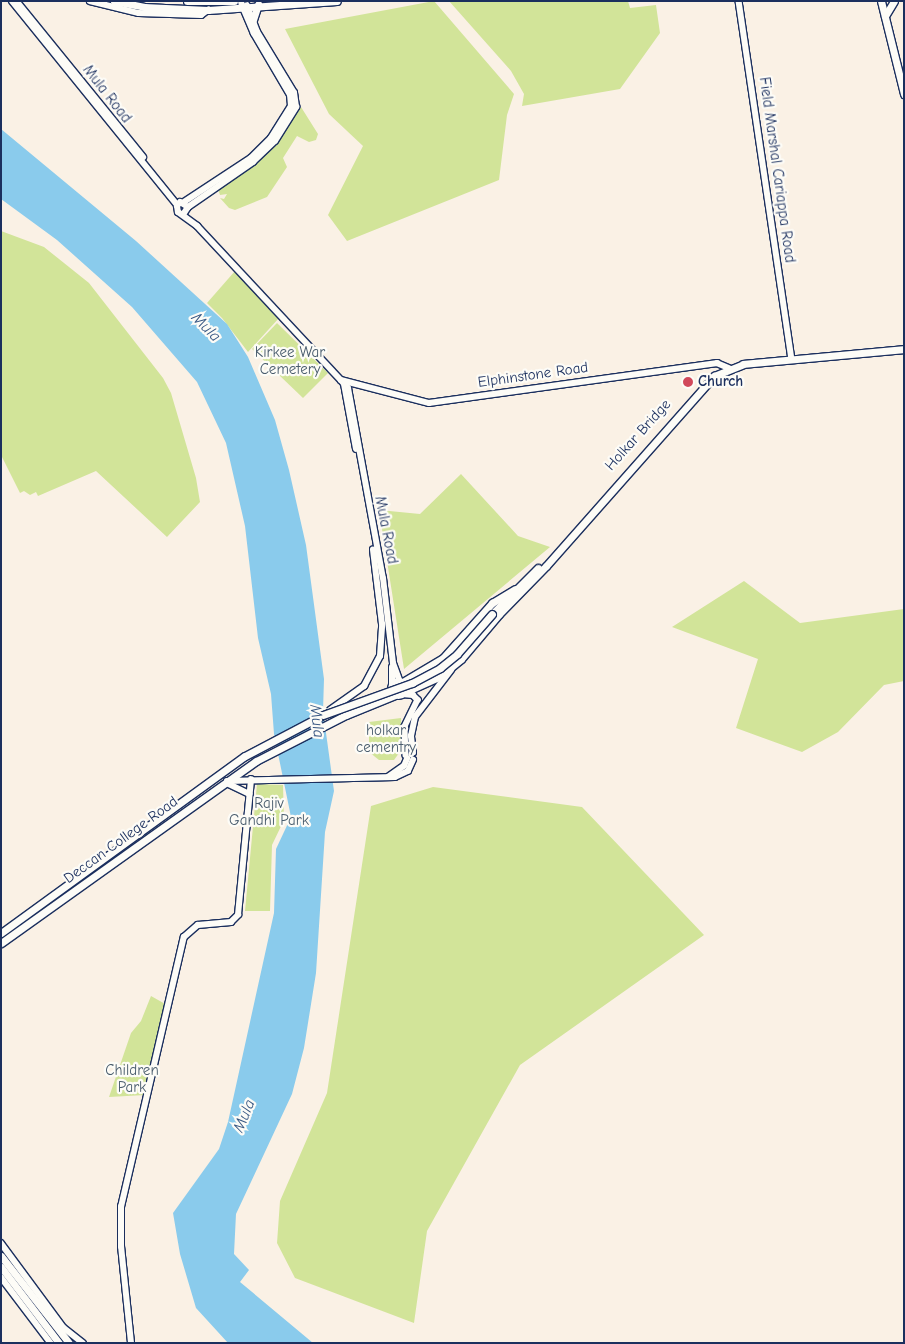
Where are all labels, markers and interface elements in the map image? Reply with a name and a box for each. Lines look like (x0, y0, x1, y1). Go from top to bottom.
street label: Mula Road (79, 61, 135, 127)
street label: Field Marshal Cariappa Road (755, 76, 799, 264)
water label: Mula (187, 308, 225, 346)
park label: Kirkee War Cemetery (255, 343, 325, 378)
street label: Elphinstone Road (477, 358, 589, 392)
place label: Church (698, 373, 743, 391)
marker: Church (682, 376, 694, 388)
street label: Holkar Bridge (601, 396, 675, 474)
street label: Mula Road (371, 495, 401, 565)
water label: Mula (305, 703, 329, 739)
park label: holkar cementry (356, 721, 416, 756)
street label: Deccan College Road (60, 793, 182, 887)
park label: Rajiv Gandhi Park (229, 794, 309, 829)
park label: Children Park (105, 1061, 159, 1096)
water label: Mula (229, 1097, 259, 1135)

